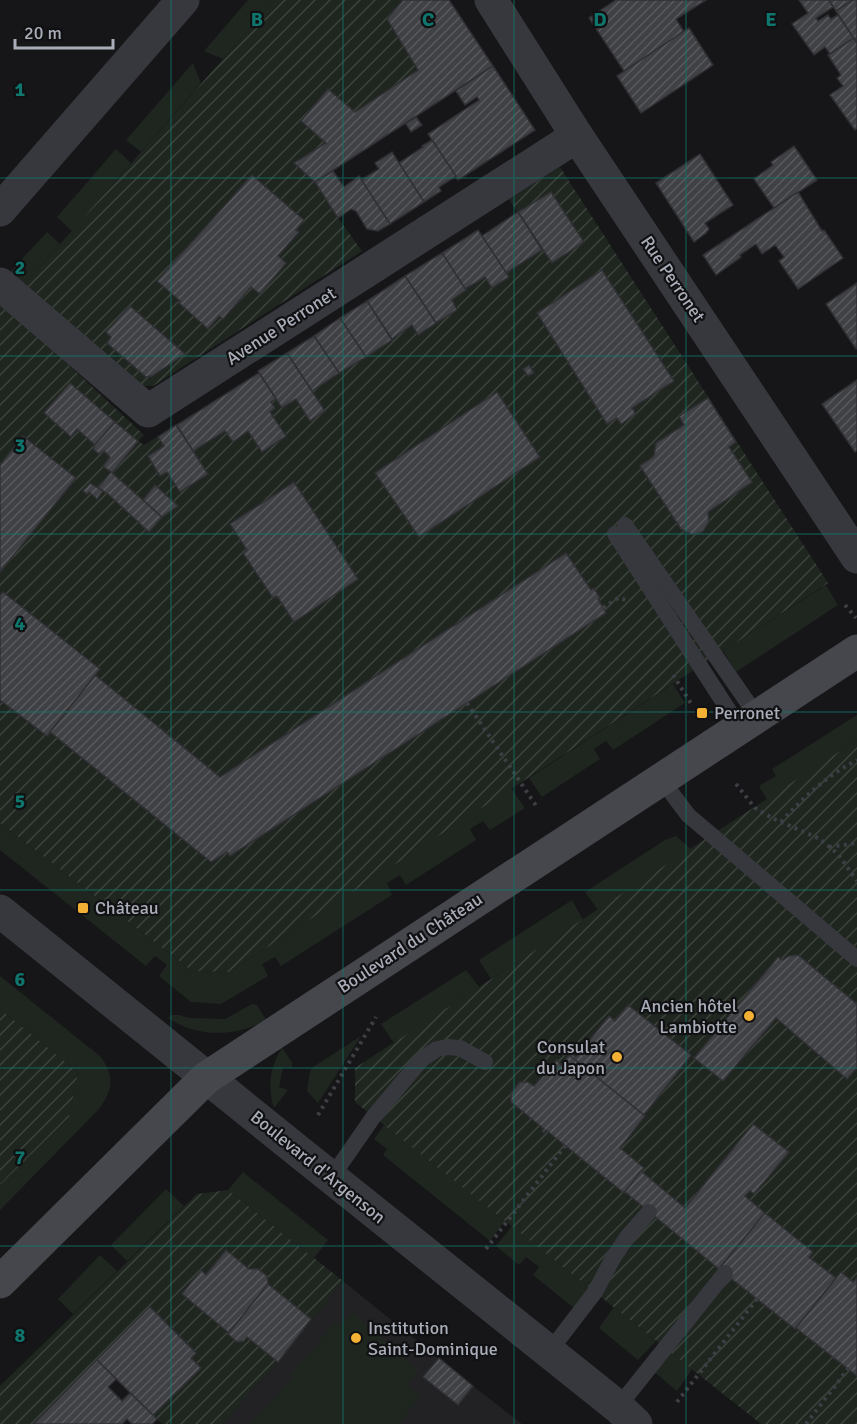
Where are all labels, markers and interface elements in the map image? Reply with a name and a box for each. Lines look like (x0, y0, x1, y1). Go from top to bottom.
text: B (251, 7, 263, 32)
text: C (422, 7, 434, 32)
text: D (593, 7, 607, 32)
text: E (765, 7, 777, 32)
scale bar (15, 12, 112, 50)
text: 20 m (24, 22, 62, 44)
text: 1 (15, 77, 26, 102)
street label: Rue Perronet (636, 232, 710, 326)
text: 2 (15, 255, 25, 280)
street label: Avenue Perronet (222, 282, 340, 370)
text: 3 (15, 433, 25, 458)
text: 4 (15, 611, 26, 636)
place label: Perronet (714, 702, 780, 724)
marker: Perronet (695, 706, 709, 720)
text: 5 (15, 789, 25, 814)
street label: Boulevard du Château (333, 888, 487, 998)
place label: Château (95, 897, 159, 919)
marker: Château (76, 901, 90, 915)
text: 6 (15, 967, 26, 992)
place label: Ancien hôtel Lambiotte (640, 995, 737, 1038)
marker: Ancien hôtel Lambiotte (742, 1009, 756, 1023)
place label: Consulat du Japon (536, 1036, 605, 1079)
marker: Consulat du Japon (610, 1050, 624, 1064)
street label: Boulevard d'Argenson (246, 1106, 390, 1228)
text: 7 (15, 1145, 26, 1170)
place label: Institution Saint-Dominique (368, 1317, 498, 1360)
text: 8 (15, 1323, 26, 1348)
marker: Institution Saint-Dominique (349, 1331, 363, 1345)

